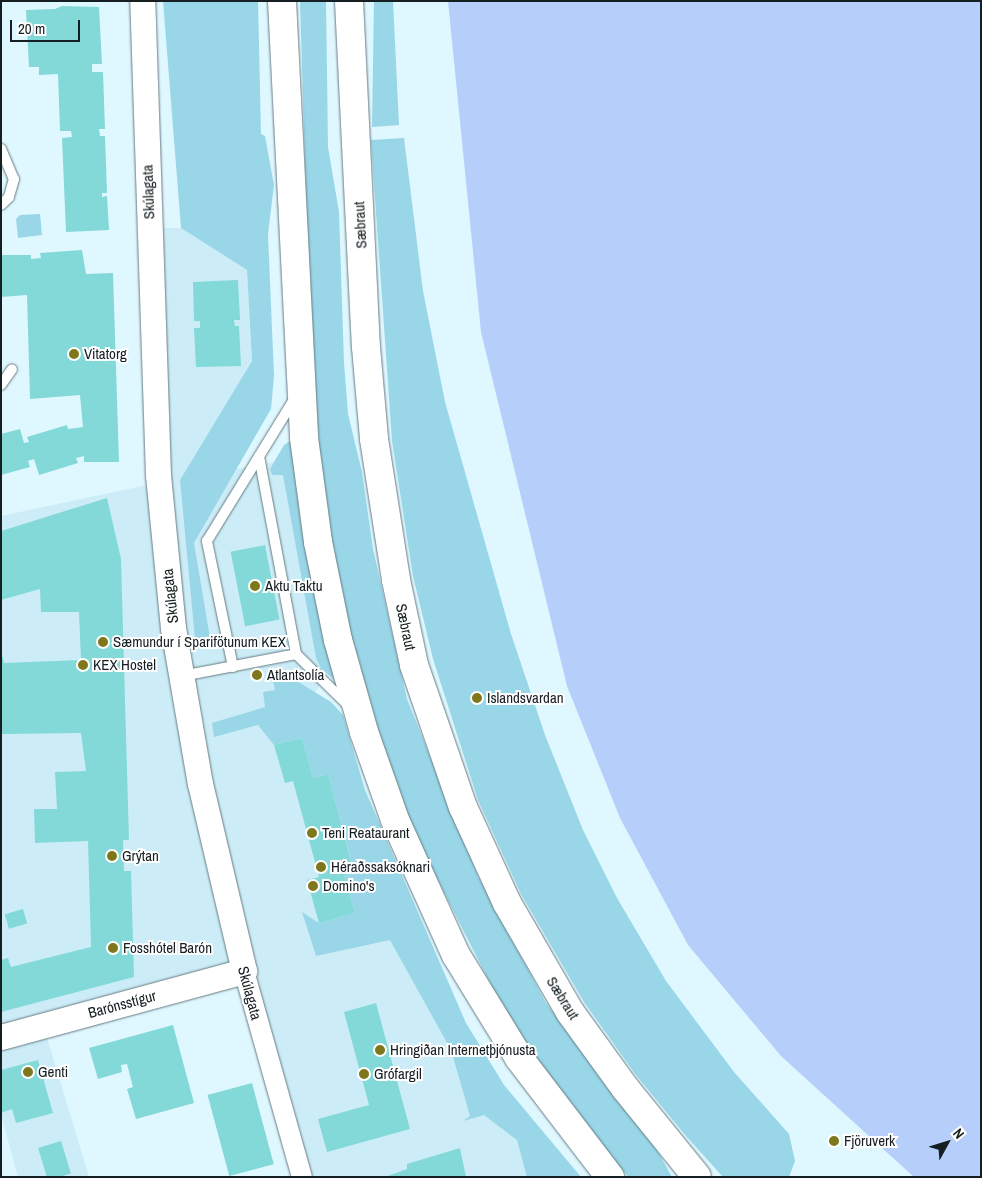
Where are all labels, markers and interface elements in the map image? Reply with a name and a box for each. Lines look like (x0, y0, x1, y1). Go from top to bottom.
scale bar (12, 10, 82, 42)
text: 20 m (18, 18, 45, 39)
street label: Skúlagata (138, 164, 158, 220)
street label: Sæbraut (350, 201, 370, 249)
place label: Vitatorg (84, 345, 127, 363)
marker: Vitatorg (68, 348, 80, 360)
street label: Skúlagata (158, 568, 182, 624)
place label: Aktu Taktu (265, 577, 323, 595)
marker: Aktu Taktu (249, 580, 261, 592)
street label: Sæbraut (392, 602, 420, 652)
place label: Sæmundur í Sparifötunum KEX (113, 633, 286, 651)
marker: Sæmundur í Sparifötunum KEX (97, 636, 109, 648)
place label: KEX Hostel (93, 656, 156, 674)
marker: KEX Hostel (77, 659, 89, 671)
place label: Atlantsolía (267, 666, 324, 684)
marker: Atlantsolía (251, 669, 263, 681)
place label: Islandsvardan (487, 689, 564, 707)
marker: Islandsvardan (471, 692, 483, 704)
place label: Teni Reataurant (322, 824, 410, 842)
marker: Teni Reataurant (306, 827, 318, 839)
place label: Grýtan (122, 847, 159, 865)
marker: Grýtan (106, 850, 118, 862)
place label: Héraðssaksóknari (331, 858, 430, 876)
marker: Héraðssaksóknari (315, 861, 327, 873)
place label: Domino's (323, 877, 375, 895)
marker: Domino's (307, 880, 319, 892)
place label: Fosshótel Barón (123, 939, 212, 957)
marker: Fosshótel Barón (107, 942, 119, 954)
street label: Skúlagata (234, 964, 266, 1022)
street label: Sæbraut (543, 973, 583, 1023)
street label: Barónsstígur (86, 986, 158, 1022)
place label: Hringiðan Internetþjónusta (390, 1041, 536, 1059)
marker: Hringiðan Internetþjónusta (374, 1044, 386, 1056)
place label: Genti (38, 1063, 68, 1081)
place label: Grófargil (374, 1065, 422, 1083)
marker: Genti (22, 1066, 34, 1078)
marker: Grófargil (358, 1068, 370, 1080)
north arrow (922, 1118, 972, 1168)
text: N (949, 1125, 968, 1142)
place label: Fjöruverk (844, 1132, 895, 1150)
marker: Fjöruverk (828, 1135, 840, 1147)

